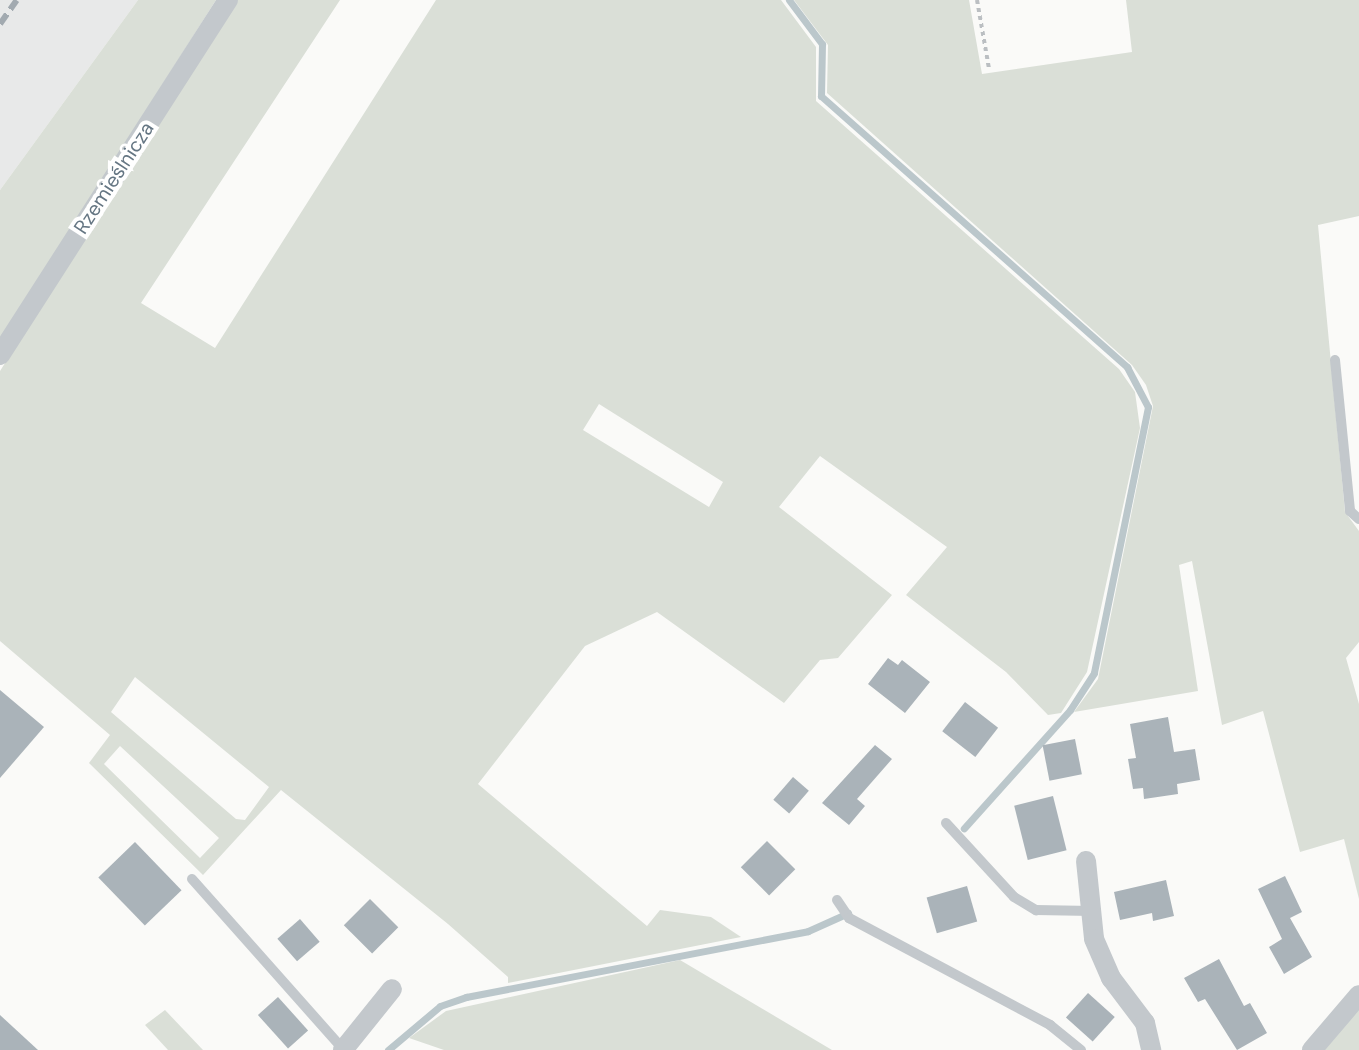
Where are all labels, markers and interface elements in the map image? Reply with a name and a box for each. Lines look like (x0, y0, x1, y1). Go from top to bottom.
street label: Rzemieślnicza (69, 118, 159, 238)

